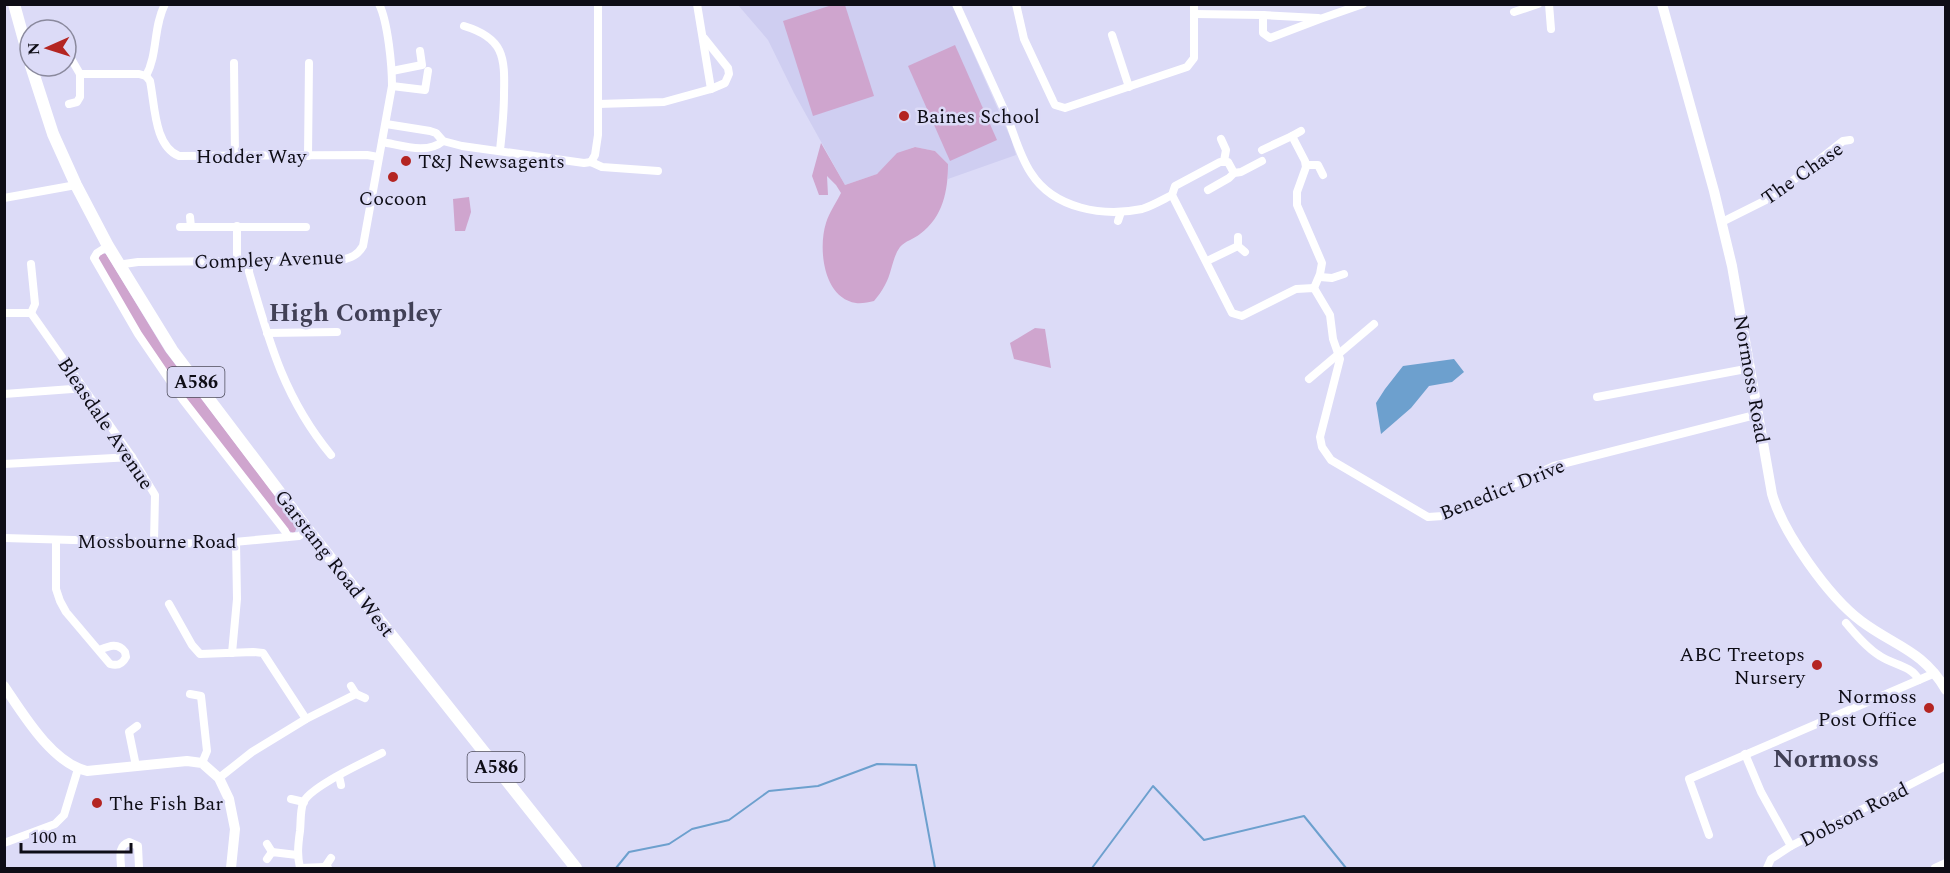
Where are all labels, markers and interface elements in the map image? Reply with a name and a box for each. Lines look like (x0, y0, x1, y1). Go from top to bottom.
north arrow (18, 18, 78, 78)
text: N (22, 42, 46, 56)
place label: Baines School (916, 102, 1040, 132)
marker: Baines School (897, 109, 911, 123)
street label: The Chase (1755, 135, 1850, 213)
street label: Hodder Way (196, 142, 308, 172)
place label: T&J Newsagents (418, 147, 565, 177)
marker: T&J Newsagents (399, 154, 413, 168)
marker: Cocoon (386, 170, 400, 184)
place label: Cocoon (359, 184, 427, 214)
street label: Compley Avenue (194, 242, 345, 278)
district label: High Compley (269, 293, 443, 333)
street label: Normoss Road (1725, 313, 1777, 446)
street label: Bleasdale Avenue (50, 351, 161, 496)
road number: A586 (168, 367, 224, 397)
street label: Benedict Drive (1435, 451, 1569, 529)
street label: Garstang Road West (267, 483, 402, 644)
street label: Mossbourne Road (77, 527, 237, 557)
place label: ABC Treetops Nursery (1679, 640, 1806, 693)
marker: ABC Treetops Nursery (1810, 658, 1824, 672)
place label: Normoss Post Office (1818, 682, 1917, 735)
marker: Normoss Post Office (1922, 701, 1936, 715)
district label: Normoss (1773, 739, 1879, 779)
road number: A586 (468, 752, 524, 782)
street label: Dobson Road (1795, 775, 1914, 855)
place label: The Fish Bar (109, 789, 223, 819)
marker: The Fish Bar (90, 796, 104, 810)
scale bar (21, 816, 130, 854)
text: 100 m (30, 824, 77, 851)

